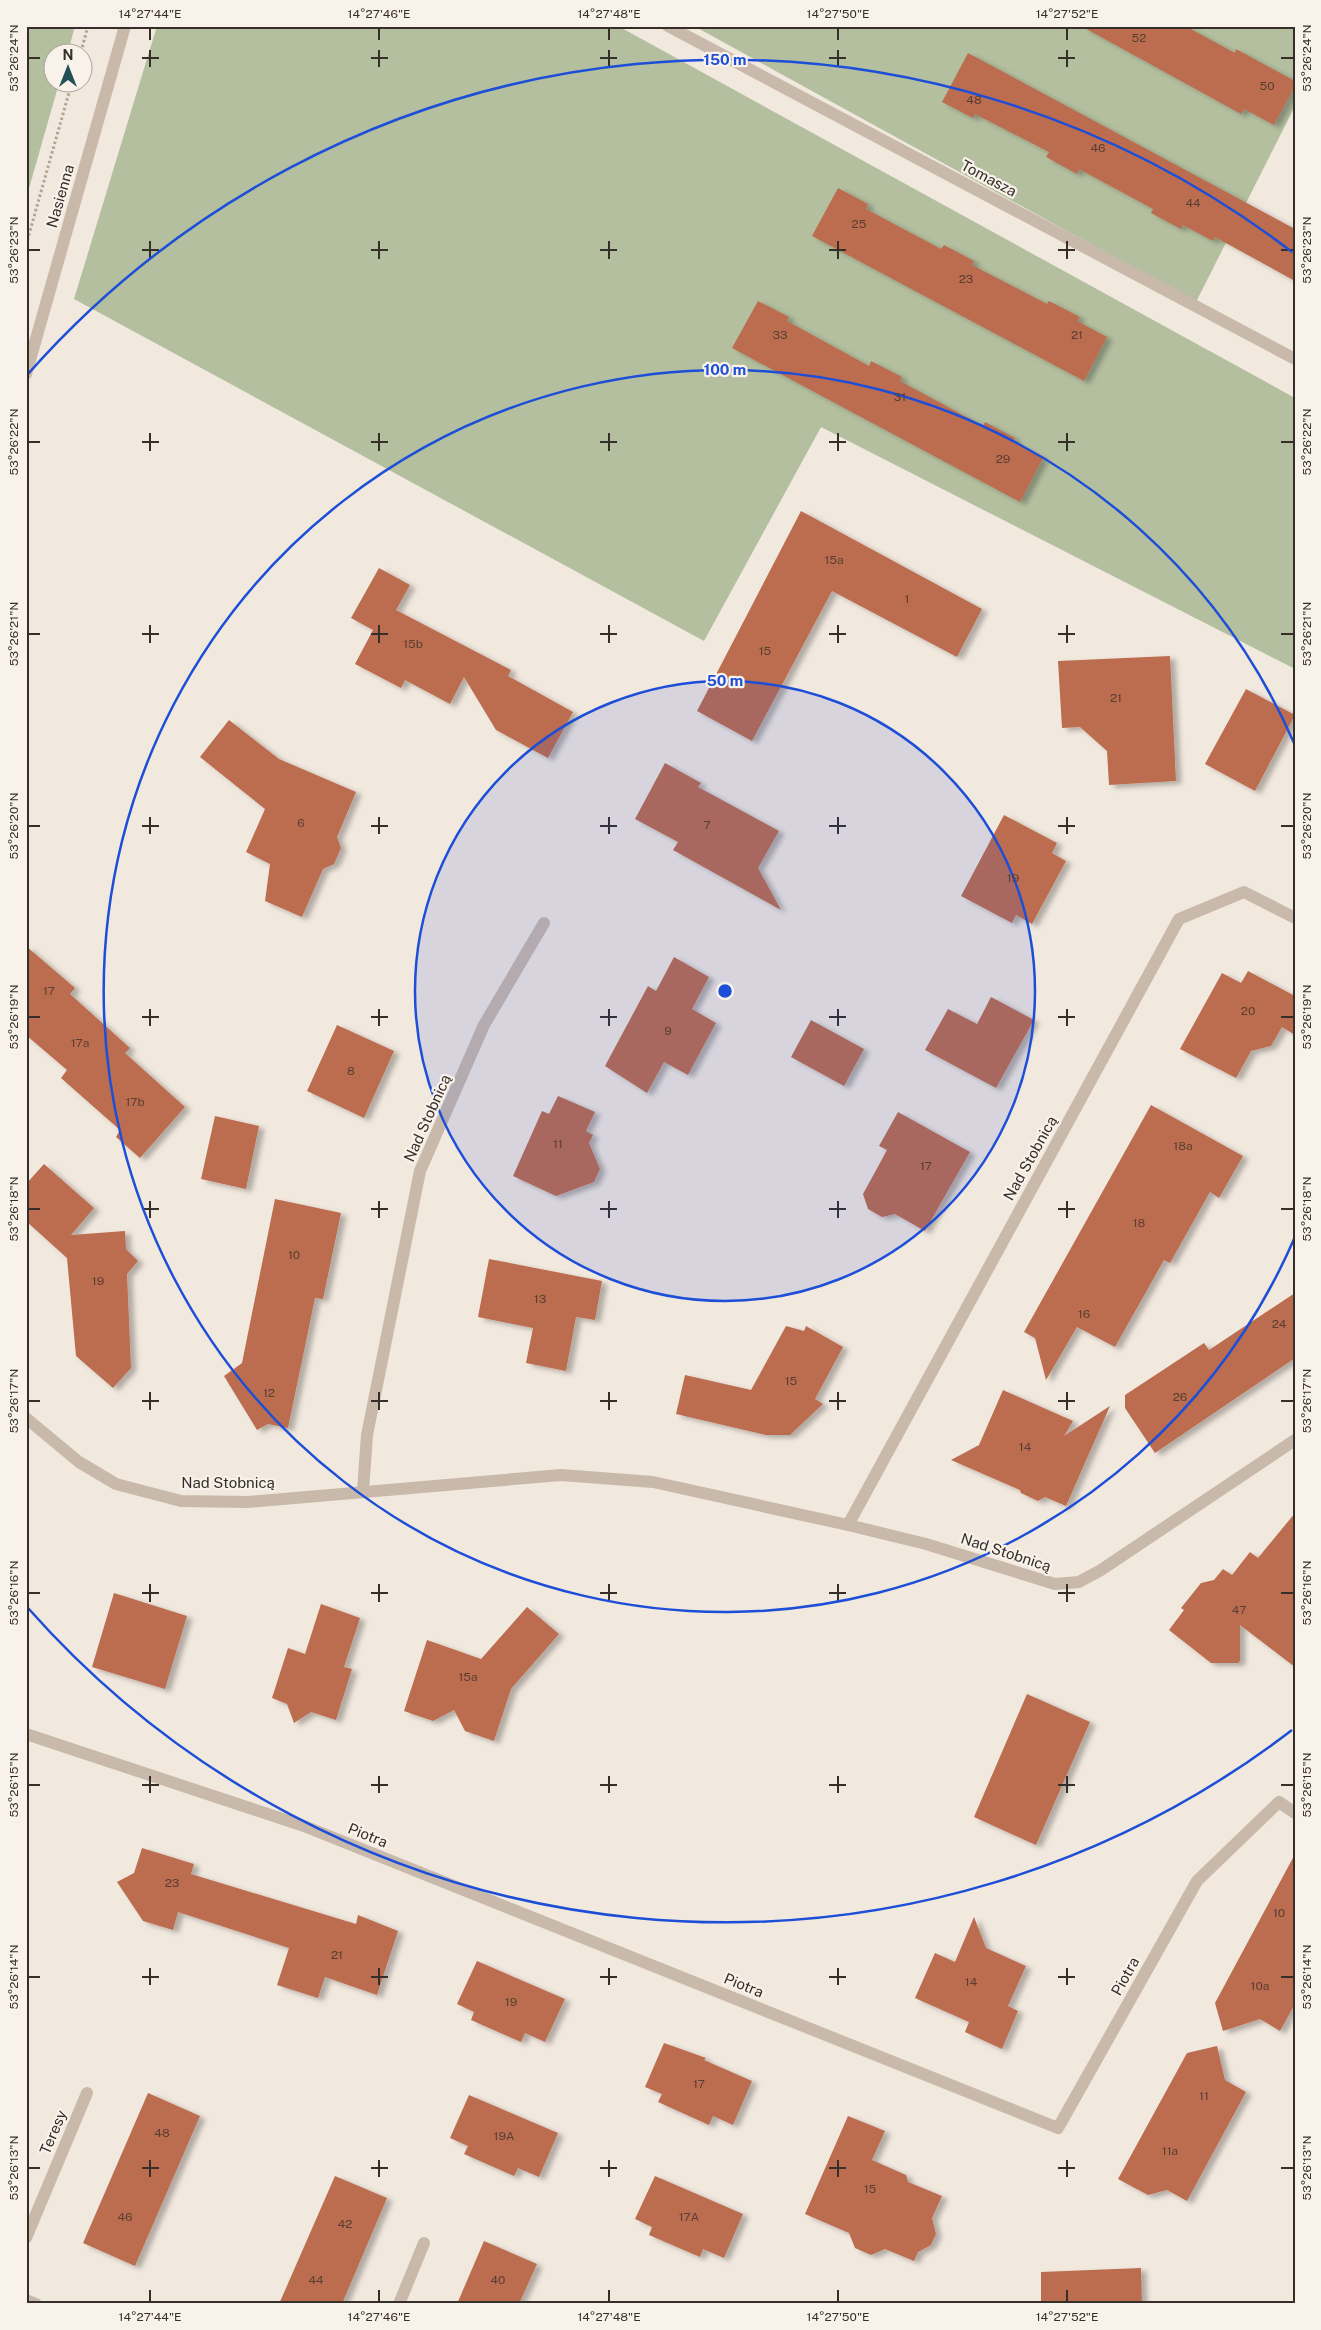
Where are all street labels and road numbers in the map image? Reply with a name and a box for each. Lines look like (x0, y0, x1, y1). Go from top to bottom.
street label: Tomasza (958, 156, 1020, 200)
street label: Nasienna (43, 162, 77, 230)
street label: Nad Stobnicą (400, 1072, 454, 1164)
street label: Nad Stobnicą (1000, 1113, 1060, 1203)
street label: Nad Stobnicą (181, 1474, 275, 1491)
street label: Nad Stobnicą (959, 1529, 1053, 1575)
street label: Piotra (346, 1819, 390, 1851)
street label: Piotra (1108, 1954, 1142, 1998)
street label: Piotra (722, 1969, 766, 2001)
street label: Teresy (36, 2107, 70, 2157)

